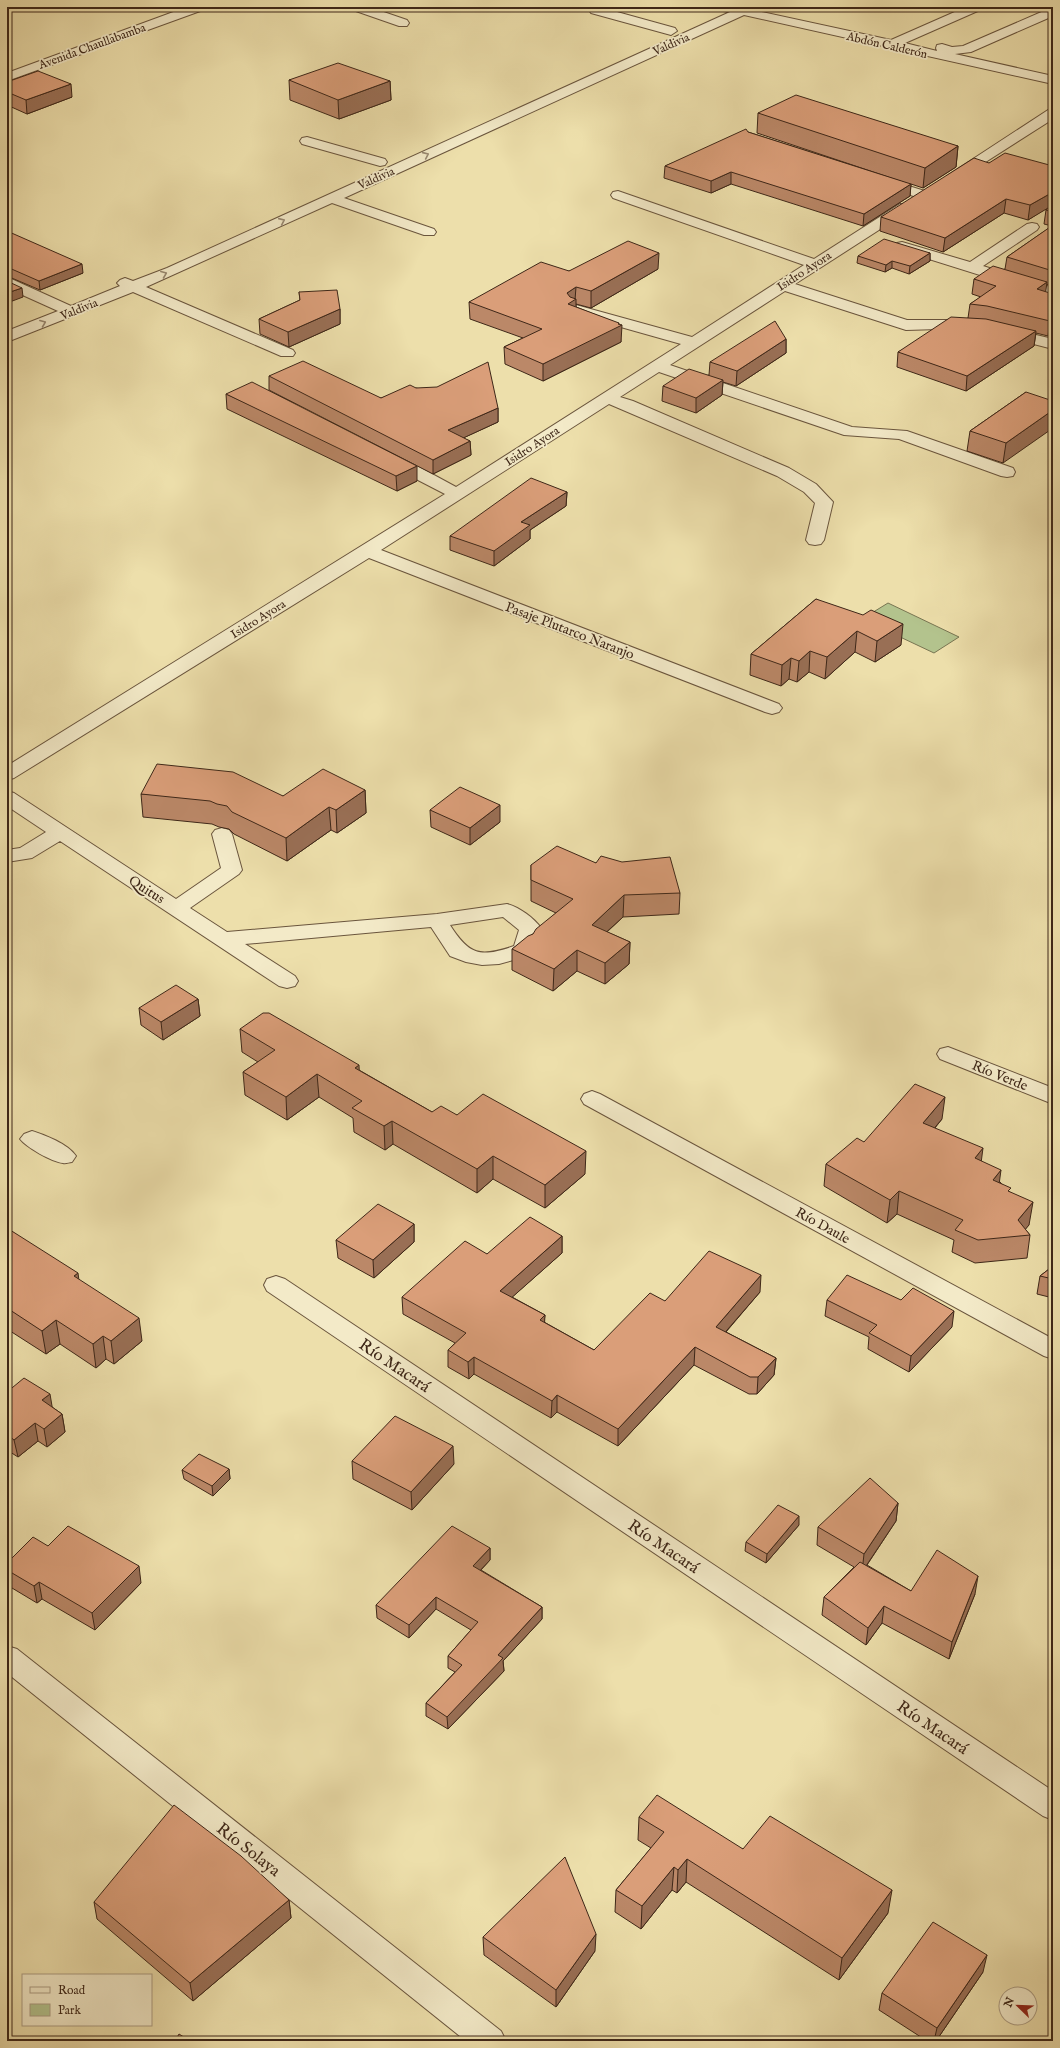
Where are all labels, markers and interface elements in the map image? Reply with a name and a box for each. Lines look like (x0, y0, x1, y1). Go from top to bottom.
street label: Avenida Chaullabamba (36, 20, 149, 73)
street label: Valdivia (650, 29, 693, 60)
street label: Abdón Calderón (844, 29, 929, 62)
one-way arrow (422, 152, 429, 160)
street label: Valdivia (355, 163, 398, 194)
one-way arrow (278, 218, 286, 226)
street label: Isidro Ayora (774, 248, 835, 295)
one-way arrow (160, 271, 167, 279)
street label: Valdivia (57, 295, 101, 324)
one-way arrow (39, 320, 47, 328)
street label: Isidro Ayora (502, 423, 563, 470)
street label: Isidro Ayora (228, 596, 289, 642)
street label: Pasaje Plutarco Naranjo (503, 598, 637, 664)
street label: Quitus (125, 872, 168, 908)
street label: Río Verde (969, 1057, 1031, 1095)
street label: Río Daule (792, 1204, 853, 1248)
street label: Río Macará (354, 1335, 434, 1398)
street label: Río Macará (623, 1516, 703, 1579)
street label: Río Macará (892, 1697, 972, 1760)
street label: Río Solaya (212, 1819, 285, 1882)
legend (22, 1974, 152, 2026)
text: Road (58, 1983, 86, 1998)
north arrow (998, 1986, 1038, 2026)
text: N (1001, 1995, 1018, 2011)
text: Park (58, 2003, 81, 2018)

